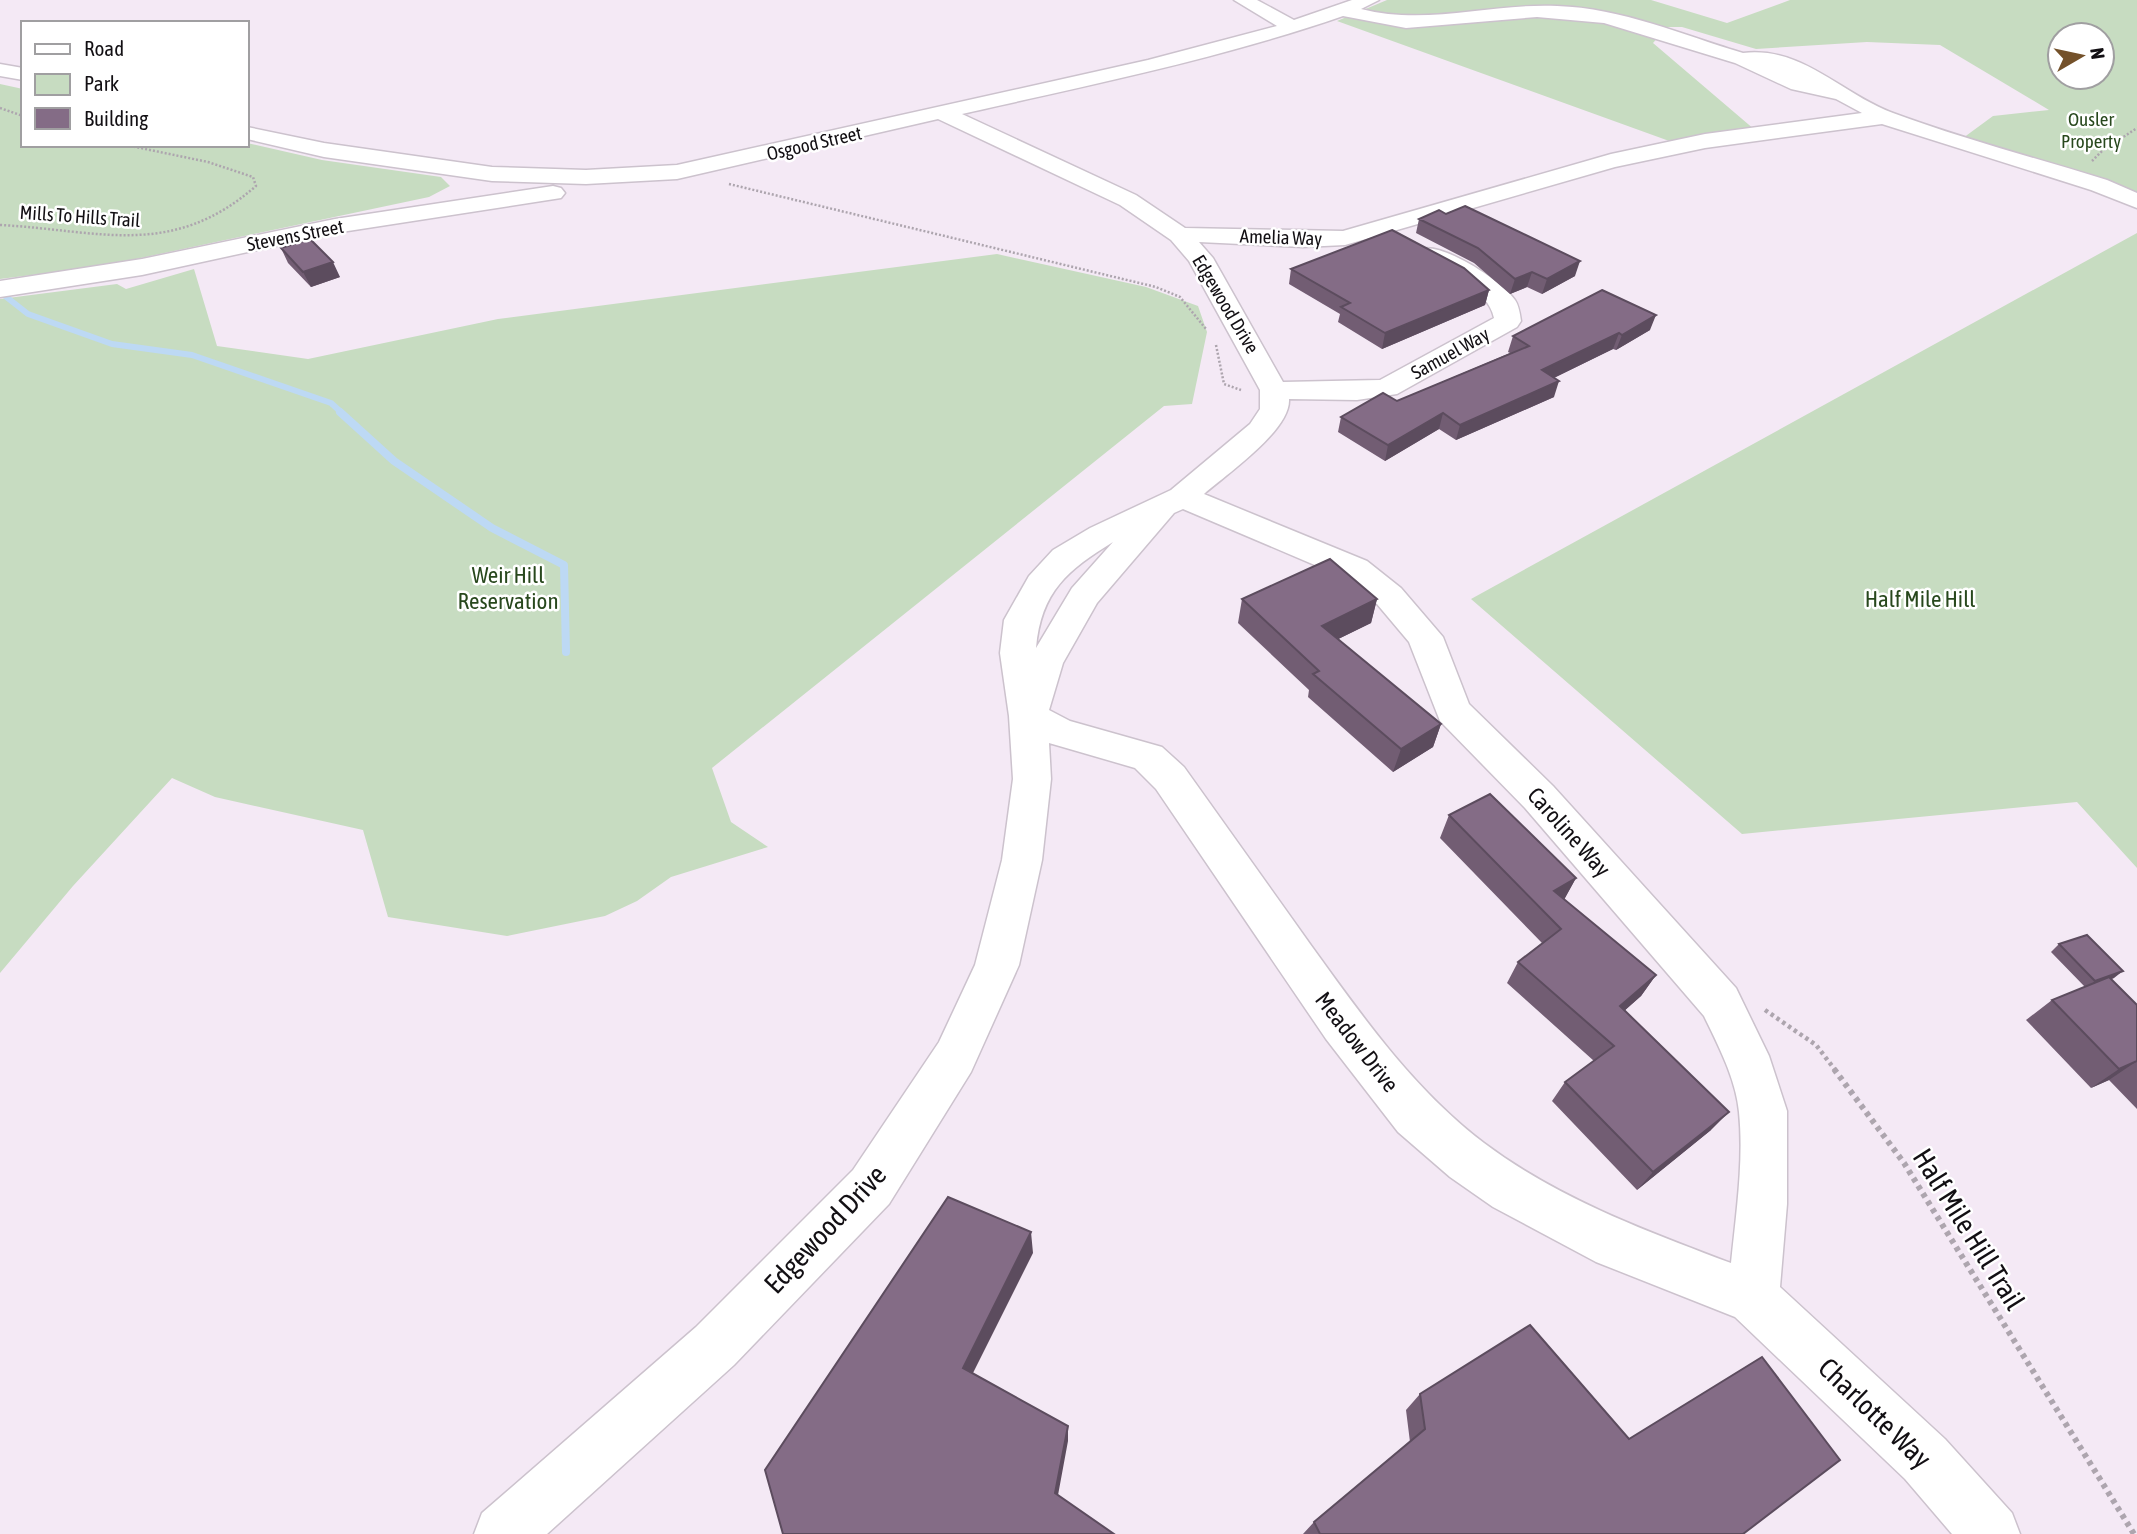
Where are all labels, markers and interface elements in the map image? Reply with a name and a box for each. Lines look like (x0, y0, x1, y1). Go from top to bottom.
legend (21, 21, 248, 147)
north arrow (2046, 21, 2116, 91)
text: Road (84, 36, 124, 60)
text: N (2086, 46, 2110, 61)
text: Park (84, 71, 119, 95)
text: Building (84, 106, 148, 130)
park label: Ousler Property (2061, 108, 2121, 152)
street label: Osgood Street (764, 121, 864, 165)
street label: Mills To Hills Trail (19, 201, 141, 231)
street label: Stevens Street (245, 215, 345, 255)
street label: Amelia Way (1239, 225, 1323, 249)
street label: Edgewood Drive (1188, 251, 1264, 357)
street label: Samuel Way (1407, 322, 1493, 383)
park label: Weir Hill Reservation (457, 562, 559, 614)
park label: Half Mile Hill (1865, 586, 1975, 612)
street label: Caroline Way (1522, 782, 1616, 882)
street label: Meadow Drive (1310, 987, 1404, 1097)
street label: Half Mile Hill Trail (1907, 1143, 2032, 1316)
street label: Edgewood Drive (758, 1158, 892, 1300)
street label: Charlotte Way (1812, 1351, 1938, 1475)

